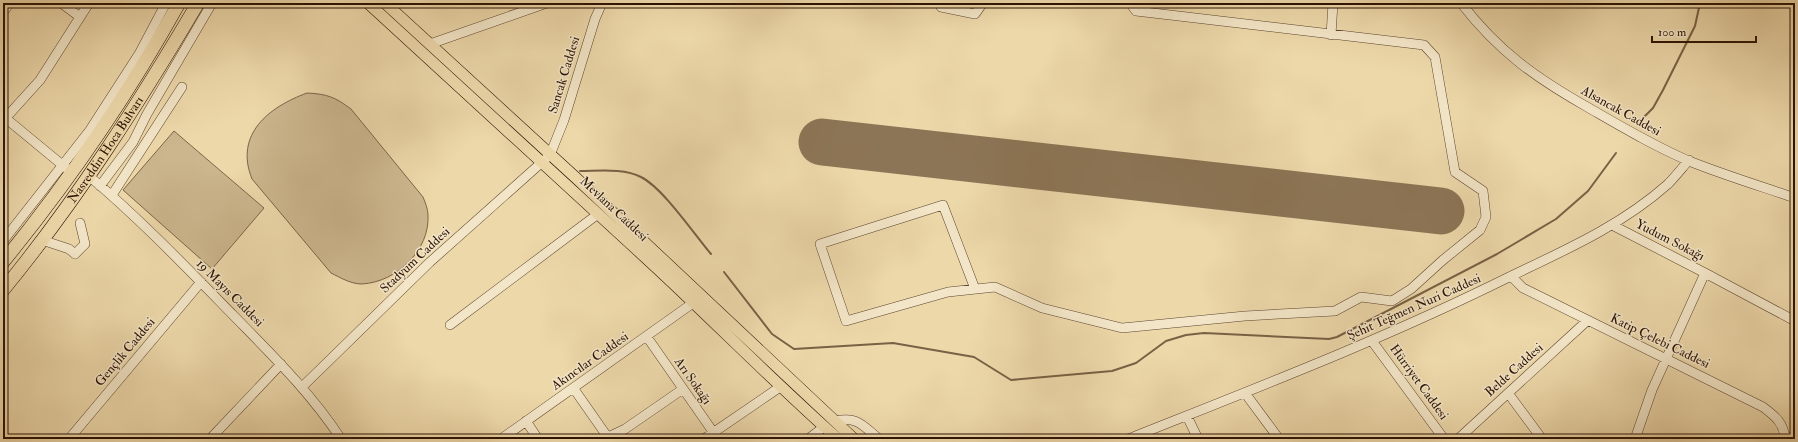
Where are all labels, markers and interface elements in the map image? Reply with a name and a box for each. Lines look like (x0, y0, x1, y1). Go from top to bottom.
scale bar (1652, 18, 1756, 44)
text: 100 m (1658, 25, 1687, 40)
street label: Sancak Caddesi (545, 34, 583, 115)
street label: Alsancak Caddesi (1578, 82, 1664, 140)
street label: Nasreddin Hoca Bulvarı (64, 93, 147, 206)
street label: Mevlana Caddesi (576, 173, 652, 245)
street label: Yudum Sokağı (1633, 216, 1708, 264)
street label: Stadyum Caddesi (377, 223, 454, 297)
street label: 19 Mayıs Caddesi (192, 256, 268, 331)
street label: Şehit Teğmen Nuri Caddesi (1345, 270, 1484, 344)
street label: Katip Çelebi Caddesi (1607, 310, 1713, 373)
street label: Gençlik Caddesi (92, 314, 159, 390)
street label: Akıncılar Caddesi (548, 328, 632, 394)
street label: Belde Caddesi (1482, 339, 1547, 400)
street label: Hürriyet Caddesi (1385, 341, 1452, 424)
street label: Arı Sokağı (670, 353, 715, 408)

